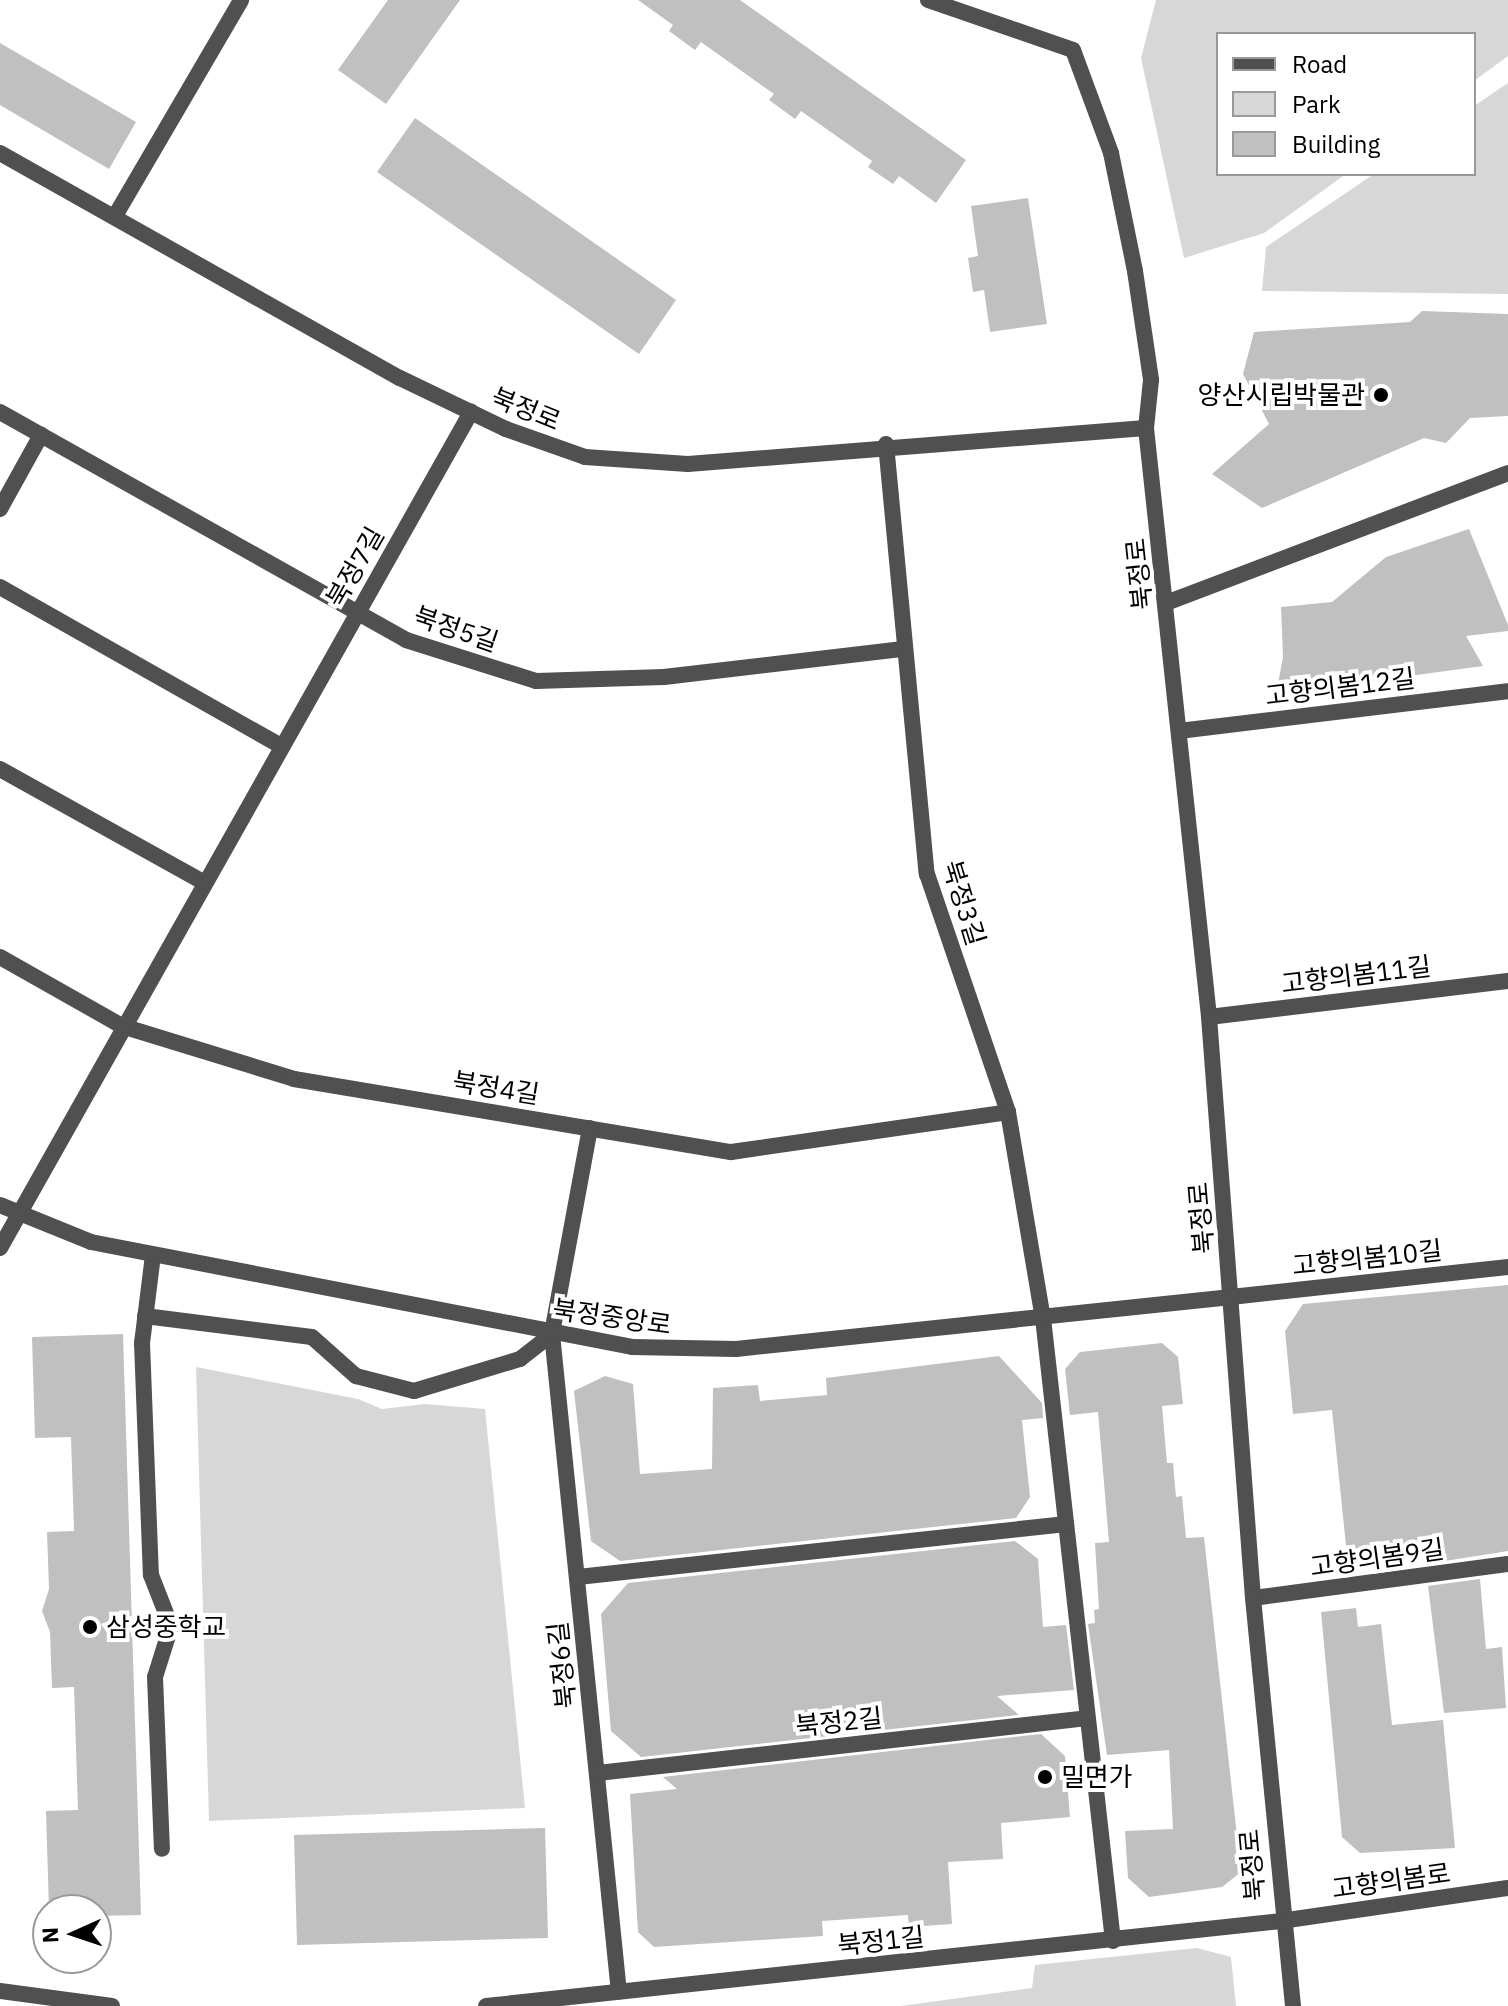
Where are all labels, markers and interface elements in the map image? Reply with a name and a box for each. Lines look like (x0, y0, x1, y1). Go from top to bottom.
legend (1216, 32, 1476, 176)
text: Road (1292, 48, 1347, 80)
text: Park (1292, 88, 1341, 120)
text: Building (1292, 128, 1380, 160)
place label: 양산시립박물관 (1198, 379, 1365, 411)
street label: 북정로 (487, 381, 565, 437)
marker: 양산시립박물관 (1372, 386, 1390, 404)
street label: 북정7길 (320, 521, 390, 613)
street label: 북정로 (1120, 537, 1158, 611)
street label: 북정5길 (410, 600, 502, 658)
street label: 고향의봄12길 (1263, 662, 1417, 712)
street label: 북정3길 (936, 857, 992, 949)
street label: 고향의봄11길 (1279, 950, 1433, 1000)
street label: 북정4길 (450, 1066, 542, 1110)
street label: 북정로 (1182, 1181, 1220, 1255)
street label: 고향의봄10길 (1290, 1235, 1444, 1281)
street label: 북정중앙로 (551, 1293, 673, 1341)
street label: 고향의봄9길 (1308, 1533, 1446, 1583)
place label: 삼성중학교 (106, 1611, 226, 1643)
marker: 삼성중학교 (81, 1618, 99, 1636)
street label: 북정6길 (542, 1620, 582, 1710)
street label: 북정2길 (794, 1702, 884, 1742)
place label: 밀면가 (1061, 1761, 1133, 1793)
marker: 밀면가 (1036, 1768, 1054, 1786)
street label: 북정로 (1233, 1828, 1271, 1902)
street label: 고향의봄로 (1330, 1857, 1452, 1905)
north arrow (32, 1894, 112, 1974)
street label: 북정1길 (836, 1921, 926, 1961)
text: N (35, 1926, 64, 1944)

